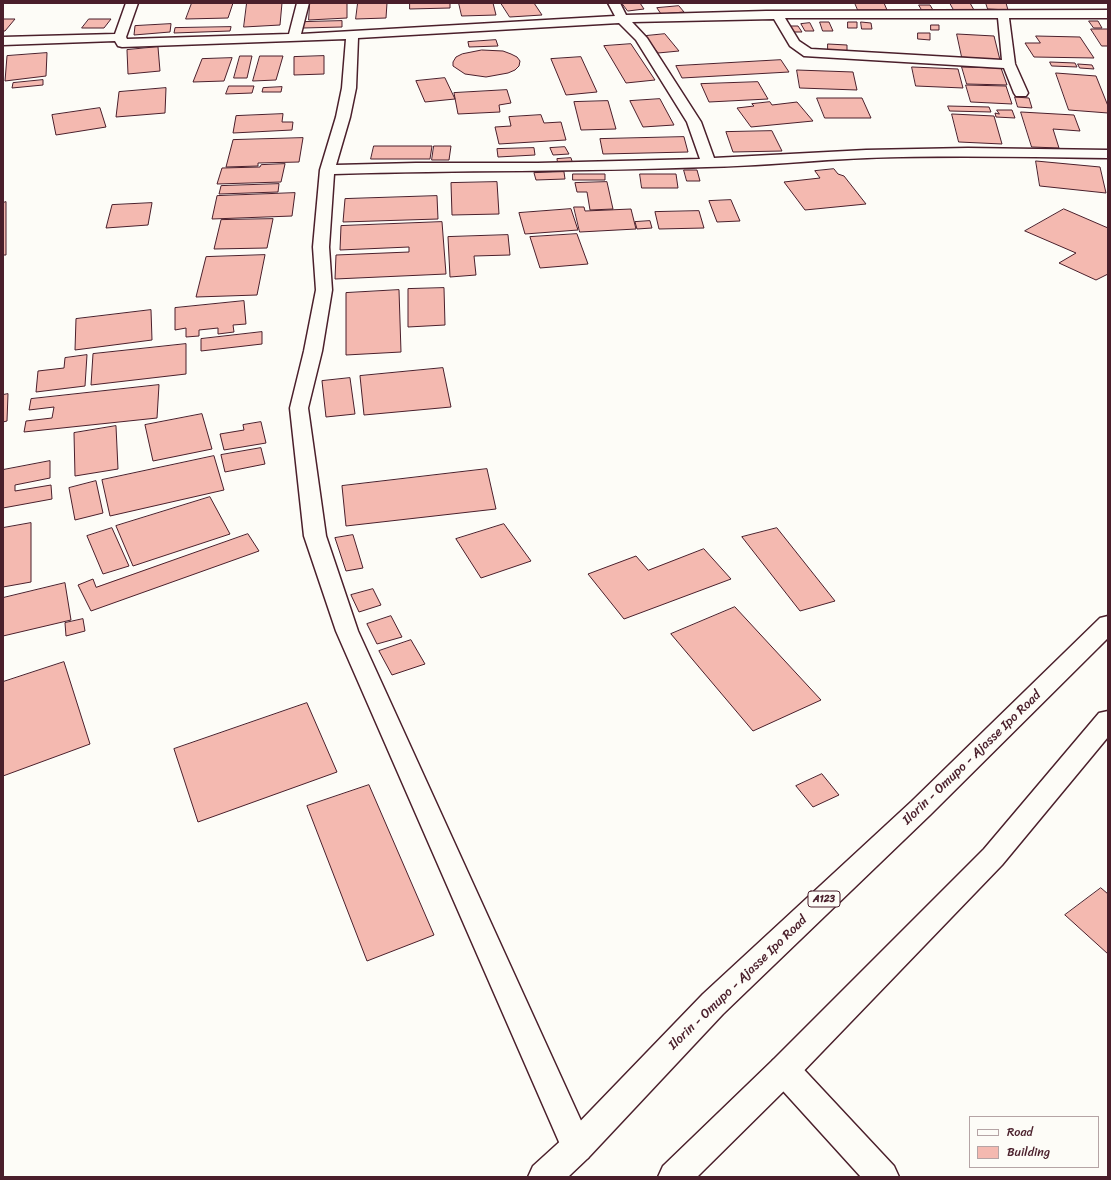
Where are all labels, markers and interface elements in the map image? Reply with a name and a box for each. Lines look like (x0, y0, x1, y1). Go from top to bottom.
street label: Ilorin - Omupo - Ajasse Ipo Road (900, 688, 1044, 828)
road number: A123 (808, 891, 840, 907)
street label: Ilorin - Omupo - Ajasse Ipo Road (666, 913, 810, 1053)
legend (969, 1116, 1099, 1168)
text: Road (1007, 1121, 1033, 1143)
text: Building (1007, 1141, 1050, 1163)

